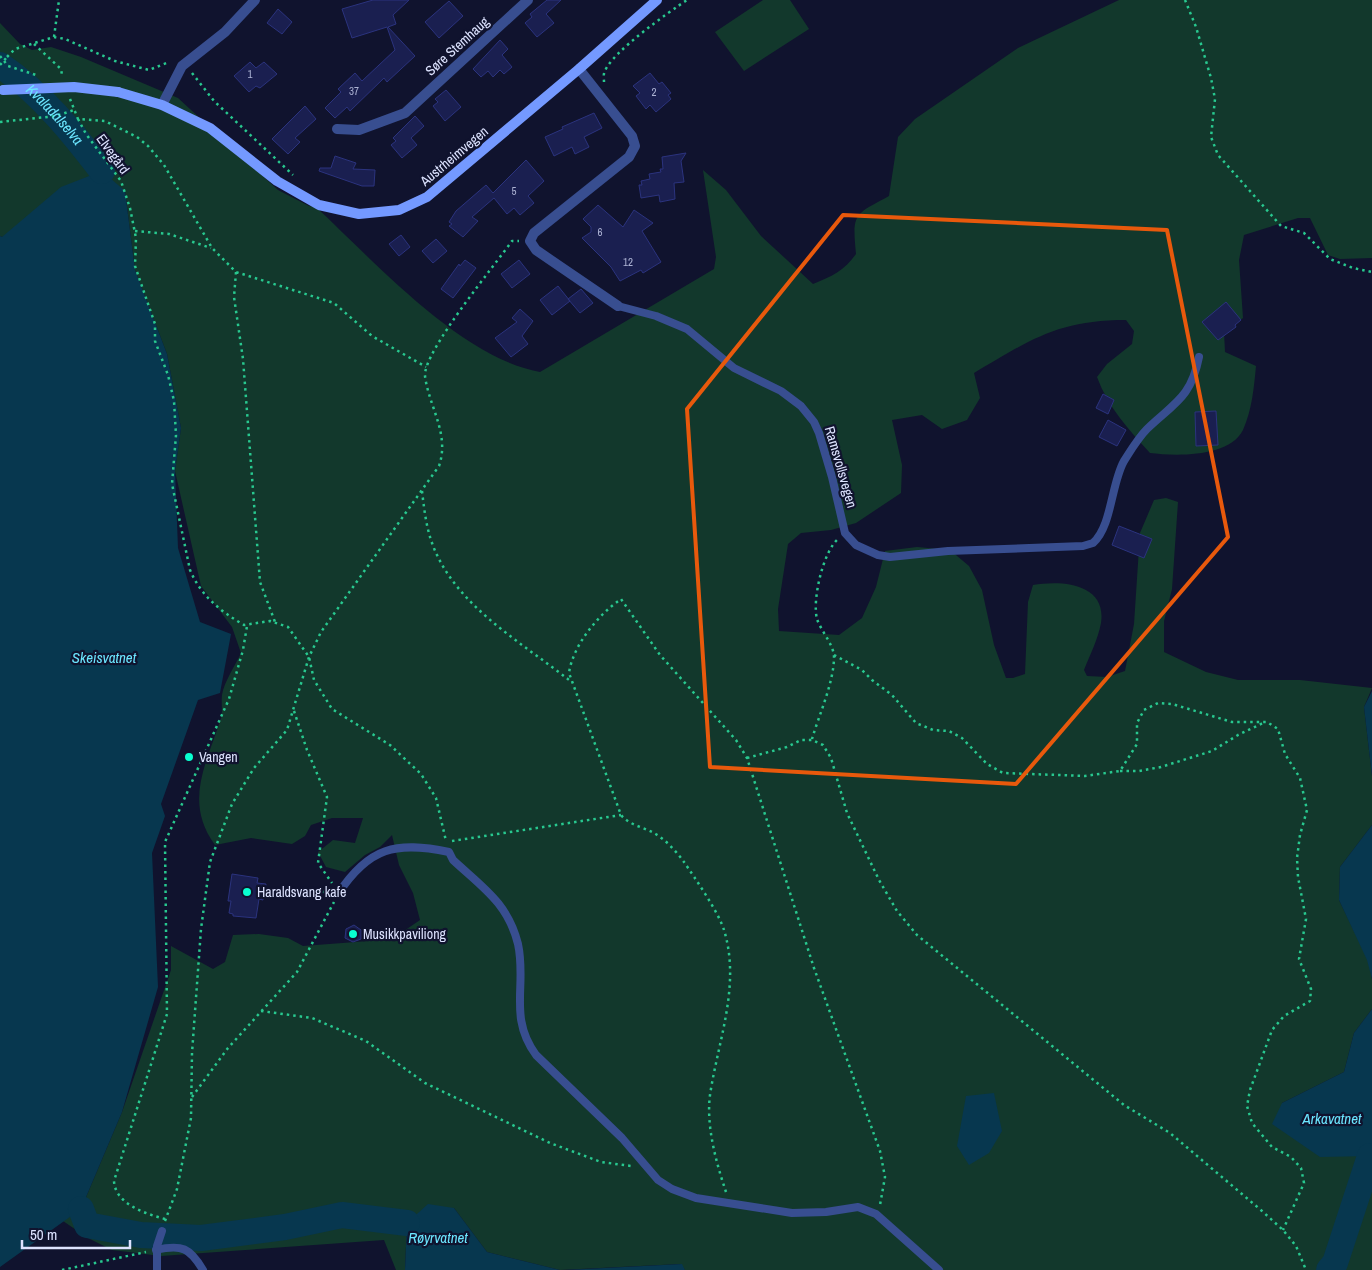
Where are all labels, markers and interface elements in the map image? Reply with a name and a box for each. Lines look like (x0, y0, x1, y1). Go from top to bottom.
street label: Søre Stemhaug (421, 12, 493, 79)
house number: 1 (247, 67, 253, 81)
water label: Kvaladalselva (22, 79, 89, 149)
house number: 37 (349, 84, 359, 98)
house number: 2 (651, 85, 657, 99)
street label: Austrheimvegen (415, 122, 492, 190)
street label: Elvegård (92, 130, 134, 178)
house number: 5 (511, 184, 517, 198)
house number: 6 (597, 225, 603, 239)
house number: 12 (623, 255, 633, 269)
street label: Ramsvollsvegen (821, 424, 861, 510)
water label: Skeisvatnet (72, 647, 137, 668)
place label: Vangen (199, 748, 238, 766)
marker: Vangen (183, 751, 195, 763)
place label: Haraldsvang kafe (257, 883, 346, 901)
marker: Haraldsvang kafe (241, 886, 253, 898)
place label: Musikkpaviliong (363, 925, 447, 943)
marker: Musikkpaviliong (347, 928, 359, 940)
water label: Arkavatnet (1302, 1108, 1362, 1129)
scale bar (22, 1218, 130, 1250)
text: 50 m (30, 1224, 57, 1245)
water label: Røyrvatnet (408, 1227, 468, 1248)

